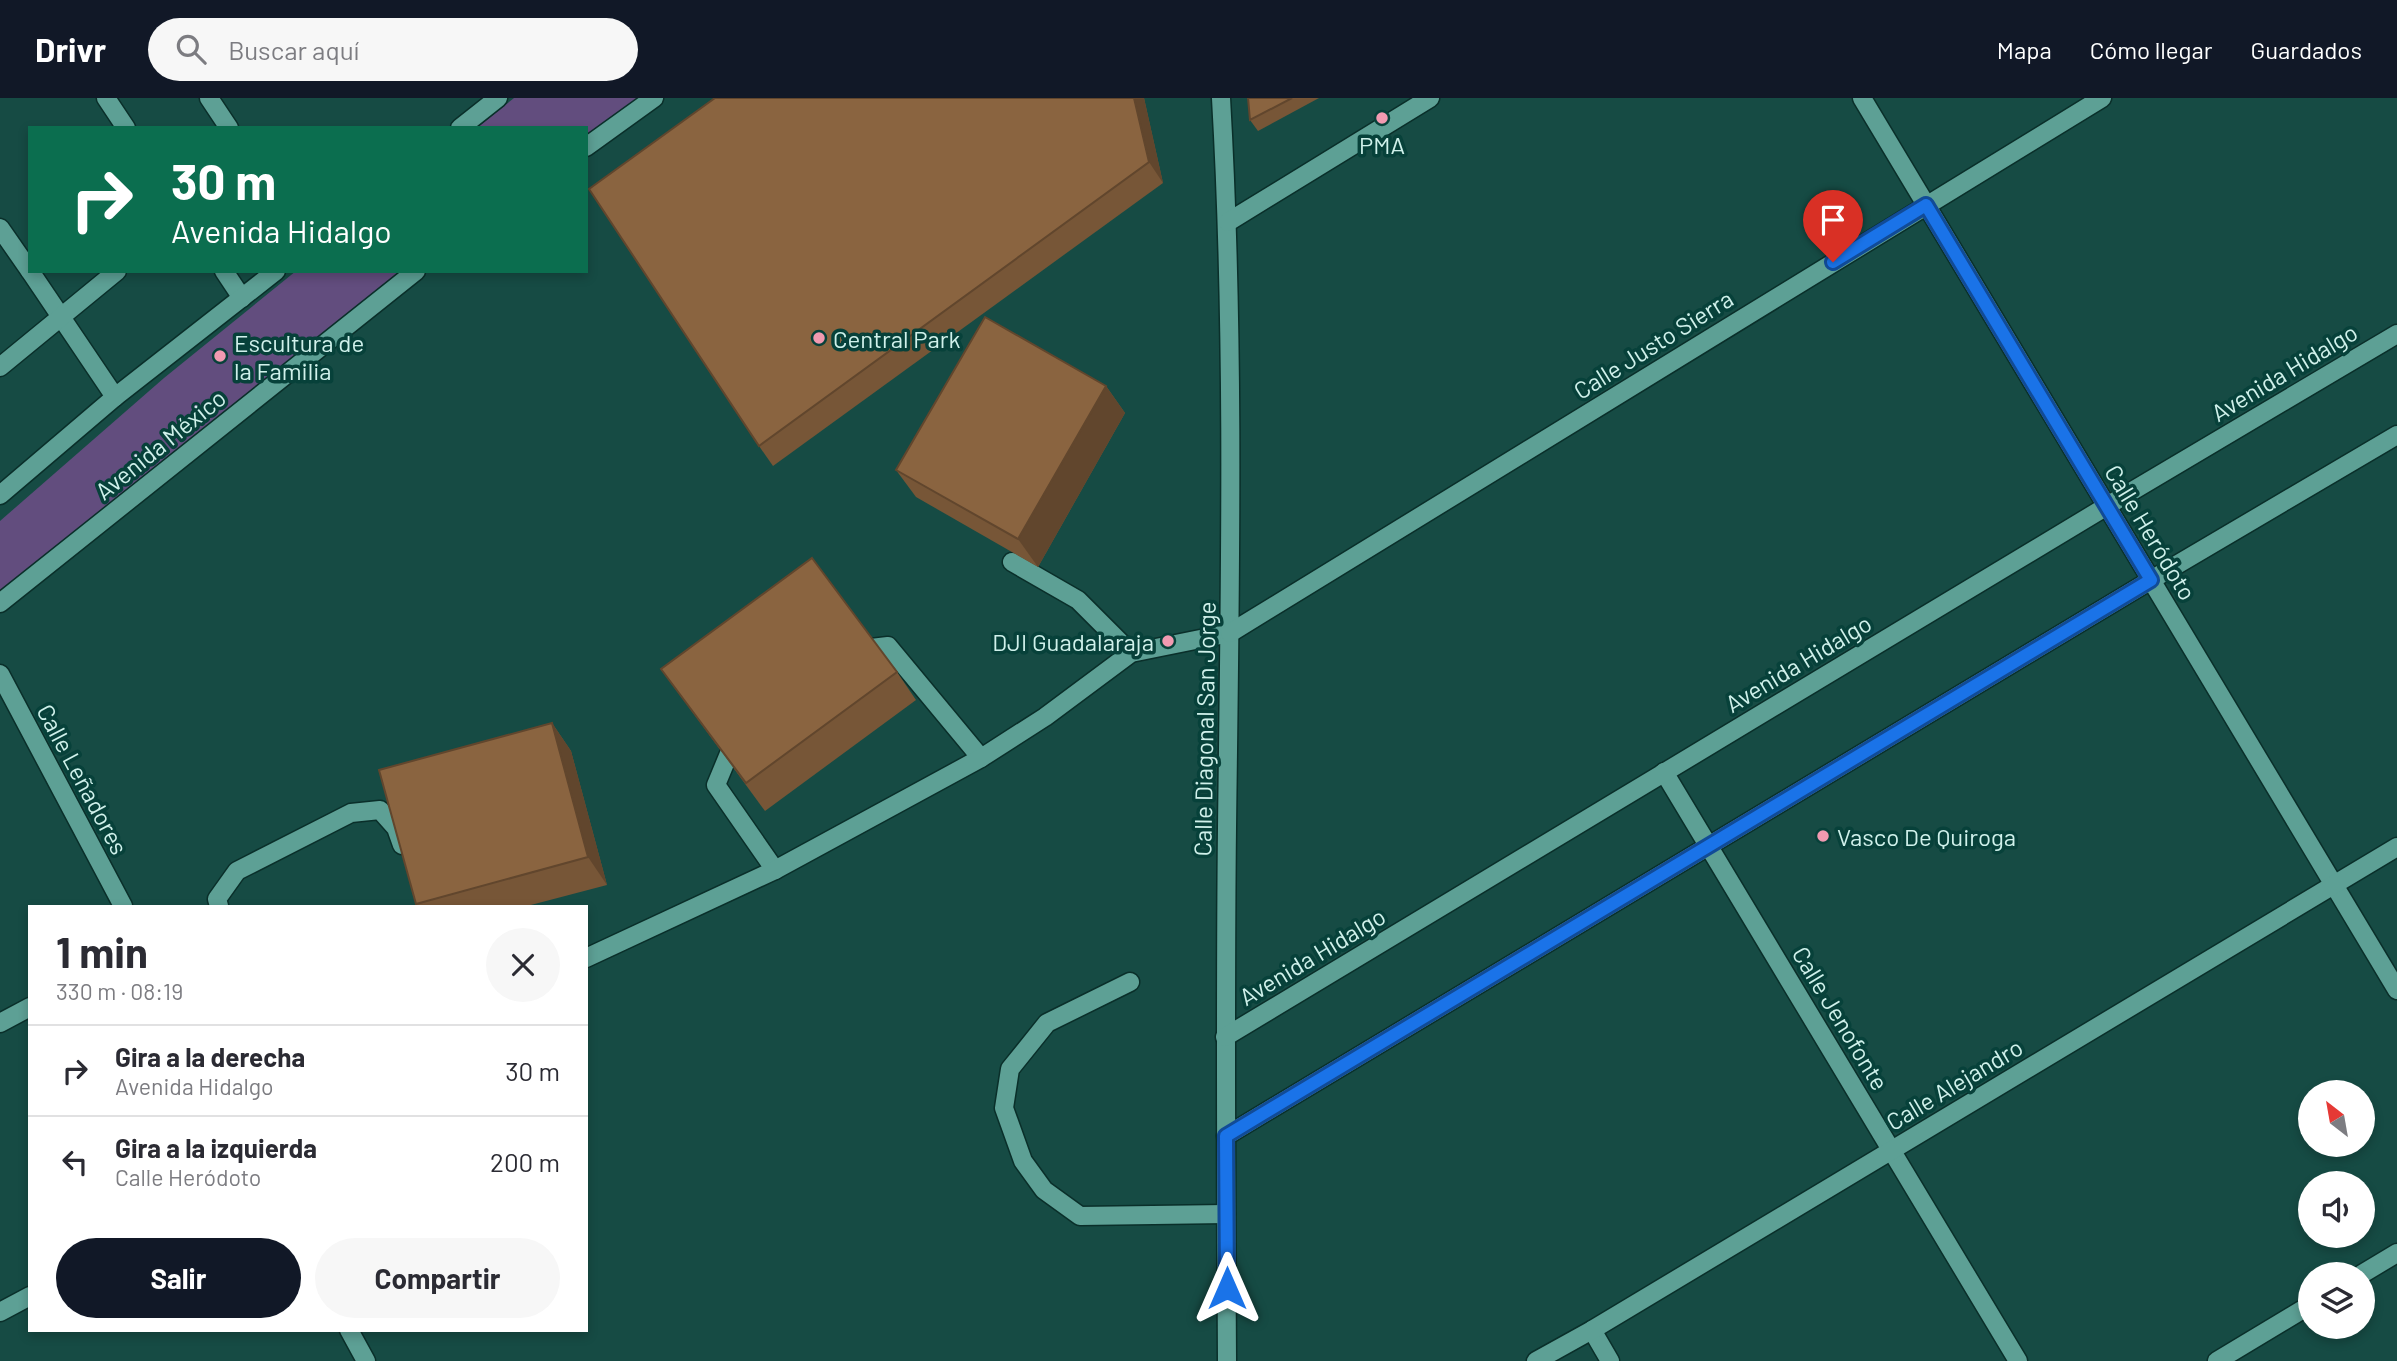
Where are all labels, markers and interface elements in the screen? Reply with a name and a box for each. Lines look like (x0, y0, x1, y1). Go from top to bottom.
search box (148, 18, 638, 81)
text: Drivr (35, 29, 106, 69)
icon: search (172, 30, 210, 68)
text: Buscar aquí (228, 34, 359, 65)
text: Mapa (1997, 35, 2052, 64)
text: Cómo llegar (2090, 35, 2212, 64)
text: Guardados (2250, 35, 2362, 64)
marker: PMA (1374, 110, 1390, 126)
place label: PMA (1359, 130, 1405, 159)
text: 30 m (171, 151, 276, 210)
icon: right (56, 154, 147, 245)
pin (1803, 190, 1863, 262)
icon: arrive (1814, 201, 1852, 239)
text: Avenida Hidalgo (171, 211, 392, 249)
street label: Calle Justo Sierra (1568, 283, 1738, 405)
street label: Avenida Hidalgo (2206, 317, 2362, 427)
place label: Central Park (833, 324, 960, 353)
place label: Escultura de la Familia (234, 328, 364, 385)
marker: Central Park (811, 330, 827, 346)
marker: Escultura de la Familia (212, 348, 228, 364)
street label: Avenida México (89, 383, 231, 505)
street label: Calle Heródoto (2099, 459, 2203, 605)
street label: Calle Diagonal San Jorge (1187, 601, 1221, 857)
street label: Avenida Hidalgo (1720, 608, 1876, 718)
place label: DJI Guadalaraja (992, 627, 1154, 656)
marker: DJI Guadalaraja (1160, 633, 1176, 649)
street label: Calle Leñadores (31, 699, 135, 859)
place label: Vasco De Quiroga (1837, 822, 2016, 851)
marker: Vasco De Quiroga (1815, 828, 1831, 844)
street label: Avenida Hidalgo (1234, 901, 1390, 1011)
text: 1 min (56, 926, 148, 976)
button: close (486, 928, 560, 1002)
street label: Calle Jenofonte (1787, 941, 1895, 1095)
text: 330 m · 08:19 (56, 977, 183, 1005)
street label: Calle Alejandro (1881, 1032, 2027, 1136)
text: Gira a la derecha (115, 1041, 305, 1072)
icon: right (56, 1052, 94, 1090)
text: 30 m (505, 1055, 560, 1086)
text: Avenida Hidalgo (115, 1072, 274, 1100)
north arrow (2298, 1080, 2375, 1157)
map controls (2298, 1080, 2375, 1339)
text: Gira a la izquierda (115, 1132, 317, 1163)
icon: left (56, 1143, 94, 1181)
text: 200 m (490, 1146, 560, 1177)
text: Calle Heródoto (115, 1163, 261, 1191)
button: sound (2298, 1171, 2375, 1248)
button: Salir (56, 1238, 301, 1318)
button: Compartir (315, 1238, 560, 1318)
position arrow (1190, 1251, 1264, 1325)
button: layers (2298, 1262, 2375, 1339)

